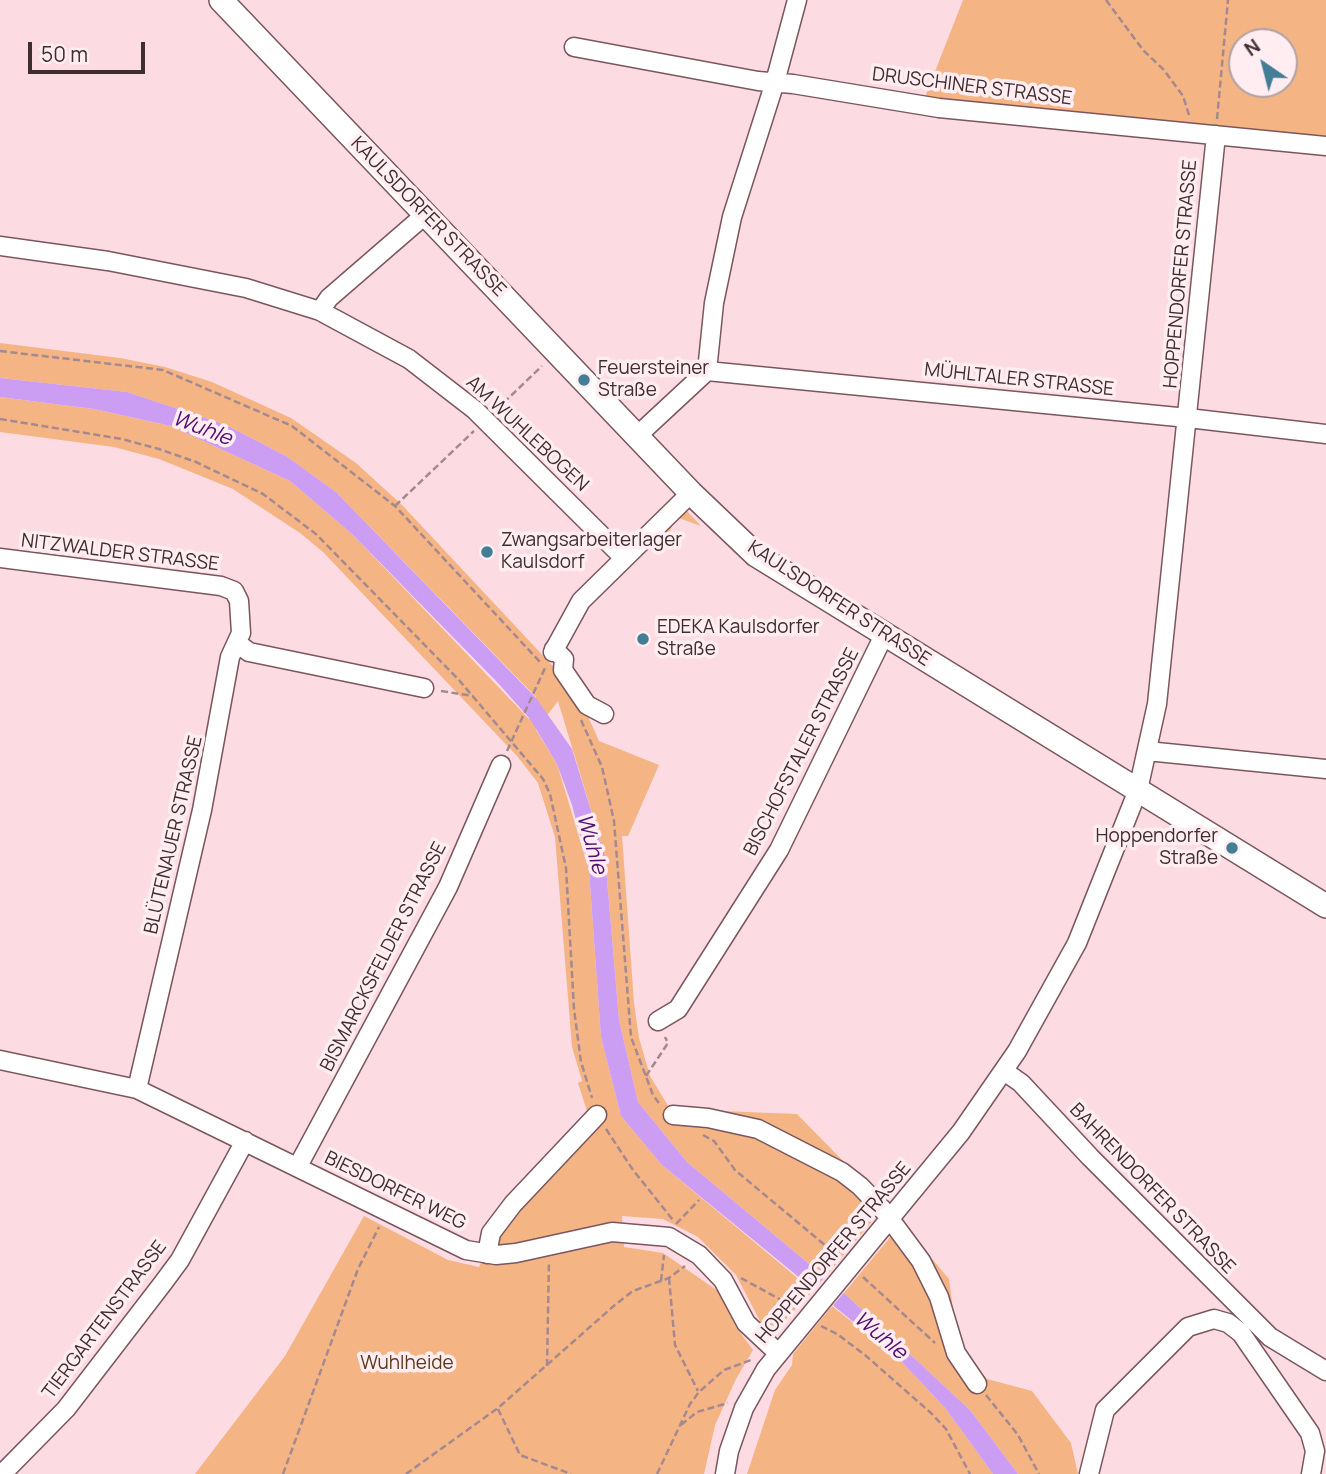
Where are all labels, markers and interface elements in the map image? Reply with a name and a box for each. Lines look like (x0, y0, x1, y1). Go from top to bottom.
scale bar (32, 28, 149, 72)
north arrow (1228, 28, 1298, 98)
text: N (1239, 33, 1265, 62)
text: 50 m (41, 40, 88, 68)
street label: DRUSCHINER STRASSE (871, 63, 1073, 111)
street label: KAULSDORFER STRASSE (346, 132, 510, 302)
street label: HOPPENDORFER STRASSE (1160, 159, 1202, 389)
place label: Feuersteiner Straße (598, 358, 709, 402)
street label: MÜHLTALER STRASSE (923, 359, 1115, 401)
street label: AM WUHLEBOGEN (461, 371, 593, 497)
marker: Feuersteiner Straße (576, 372, 592, 388)
water label: Wuhle (169, 406, 235, 452)
street label: NITZWALDER STRASSE (20, 530, 220, 576)
place label: Zwangsarbeiterlager Kaulsdorf (501, 530, 682, 574)
street label: KAULSDORFER STRASSE (743, 536, 935, 672)
marker: Zwangsarbeiterlager Kaulsdorf (479, 544, 495, 560)
place label: EDEKA Kaulsdorfer Straße (657, 617, 820, 661)
marker: EDEKA Kaulsdorfer Straße (635, 631, 651, 647)
street label: BISCHOFSTALER STRASSE (740, 644, 864, 860)
street label: BLÜTENAUER STRASSE (140, 734, 208, 936)
water label: Wuhle (570, 811, 612, 877)
place label: Hoppendorfer Straße (1096, 826, 1218, 870)
street label: BISMARCKSFELDER STRASSE (316, 839, 452, 1075)
marker: Hoppendorfer Straße (1224, 840, 1240, 856)
street label: BAHRENDORFER STRASSE (1064, 1099, 1240, 1279)
street label: BIESDORFER WEG (321, 1147, 469, 1235)
street label: HOPPENDORFER STRASSE (752, 1158, 916, 1348)
street label: TIERGARTENSTRASSE (38, 1236, 172, 1404)
water label: Wuhle (848, 1307, 912, 1365)
park label: Wuhlheide (360, 1353, 454, 1375)

